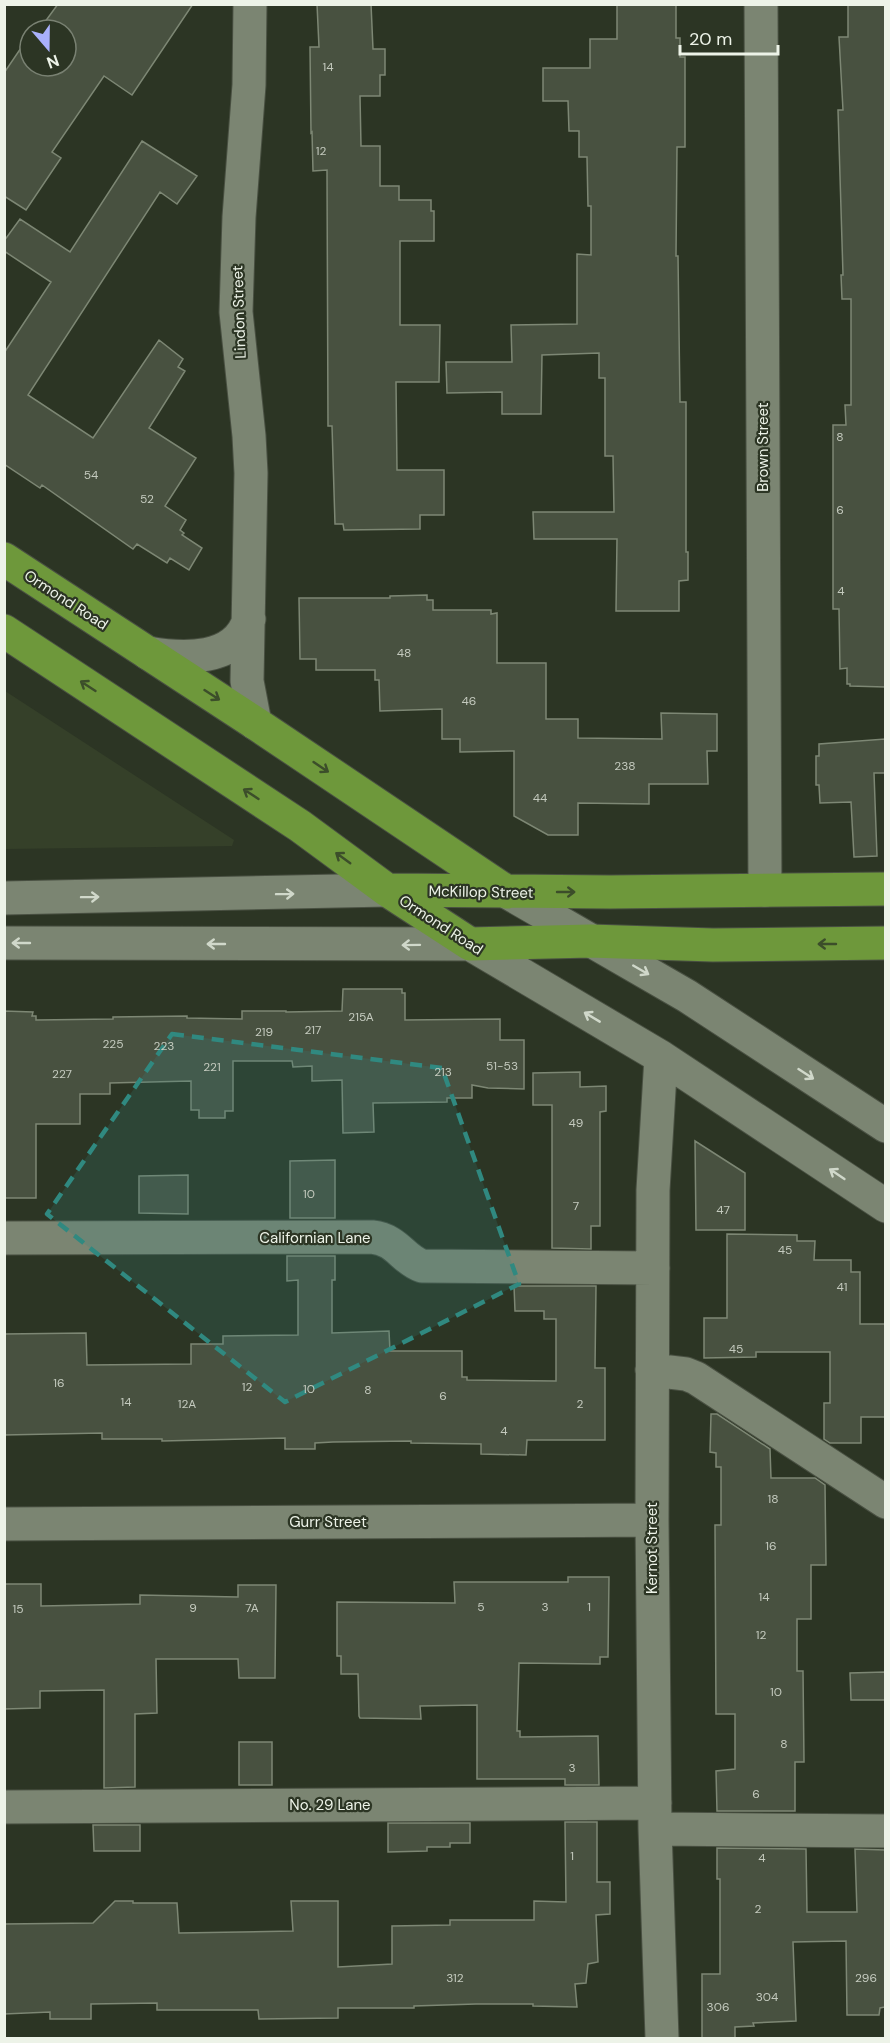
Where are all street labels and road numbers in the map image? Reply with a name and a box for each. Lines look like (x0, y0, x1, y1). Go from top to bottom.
street label: Lindon Street (227, 265, 251, 359)
street label: Brown Street (753, 402, 773, 492)
street label: Ormond Road (20, 565, 112, 635)
street label: McKillop Street (428, 881, 534, 903)
street label: Ormond Road (395, 890, 487, 960)
street label: Californian Lane (259, 1228, 371, 1248)
street label: Kernot Street (642, 1502, 662, 1594)
street label: Gurr Street (289, 1512, 367, 1532)
street label: No. 29 Lane (289, 1795, 371, 1815)

